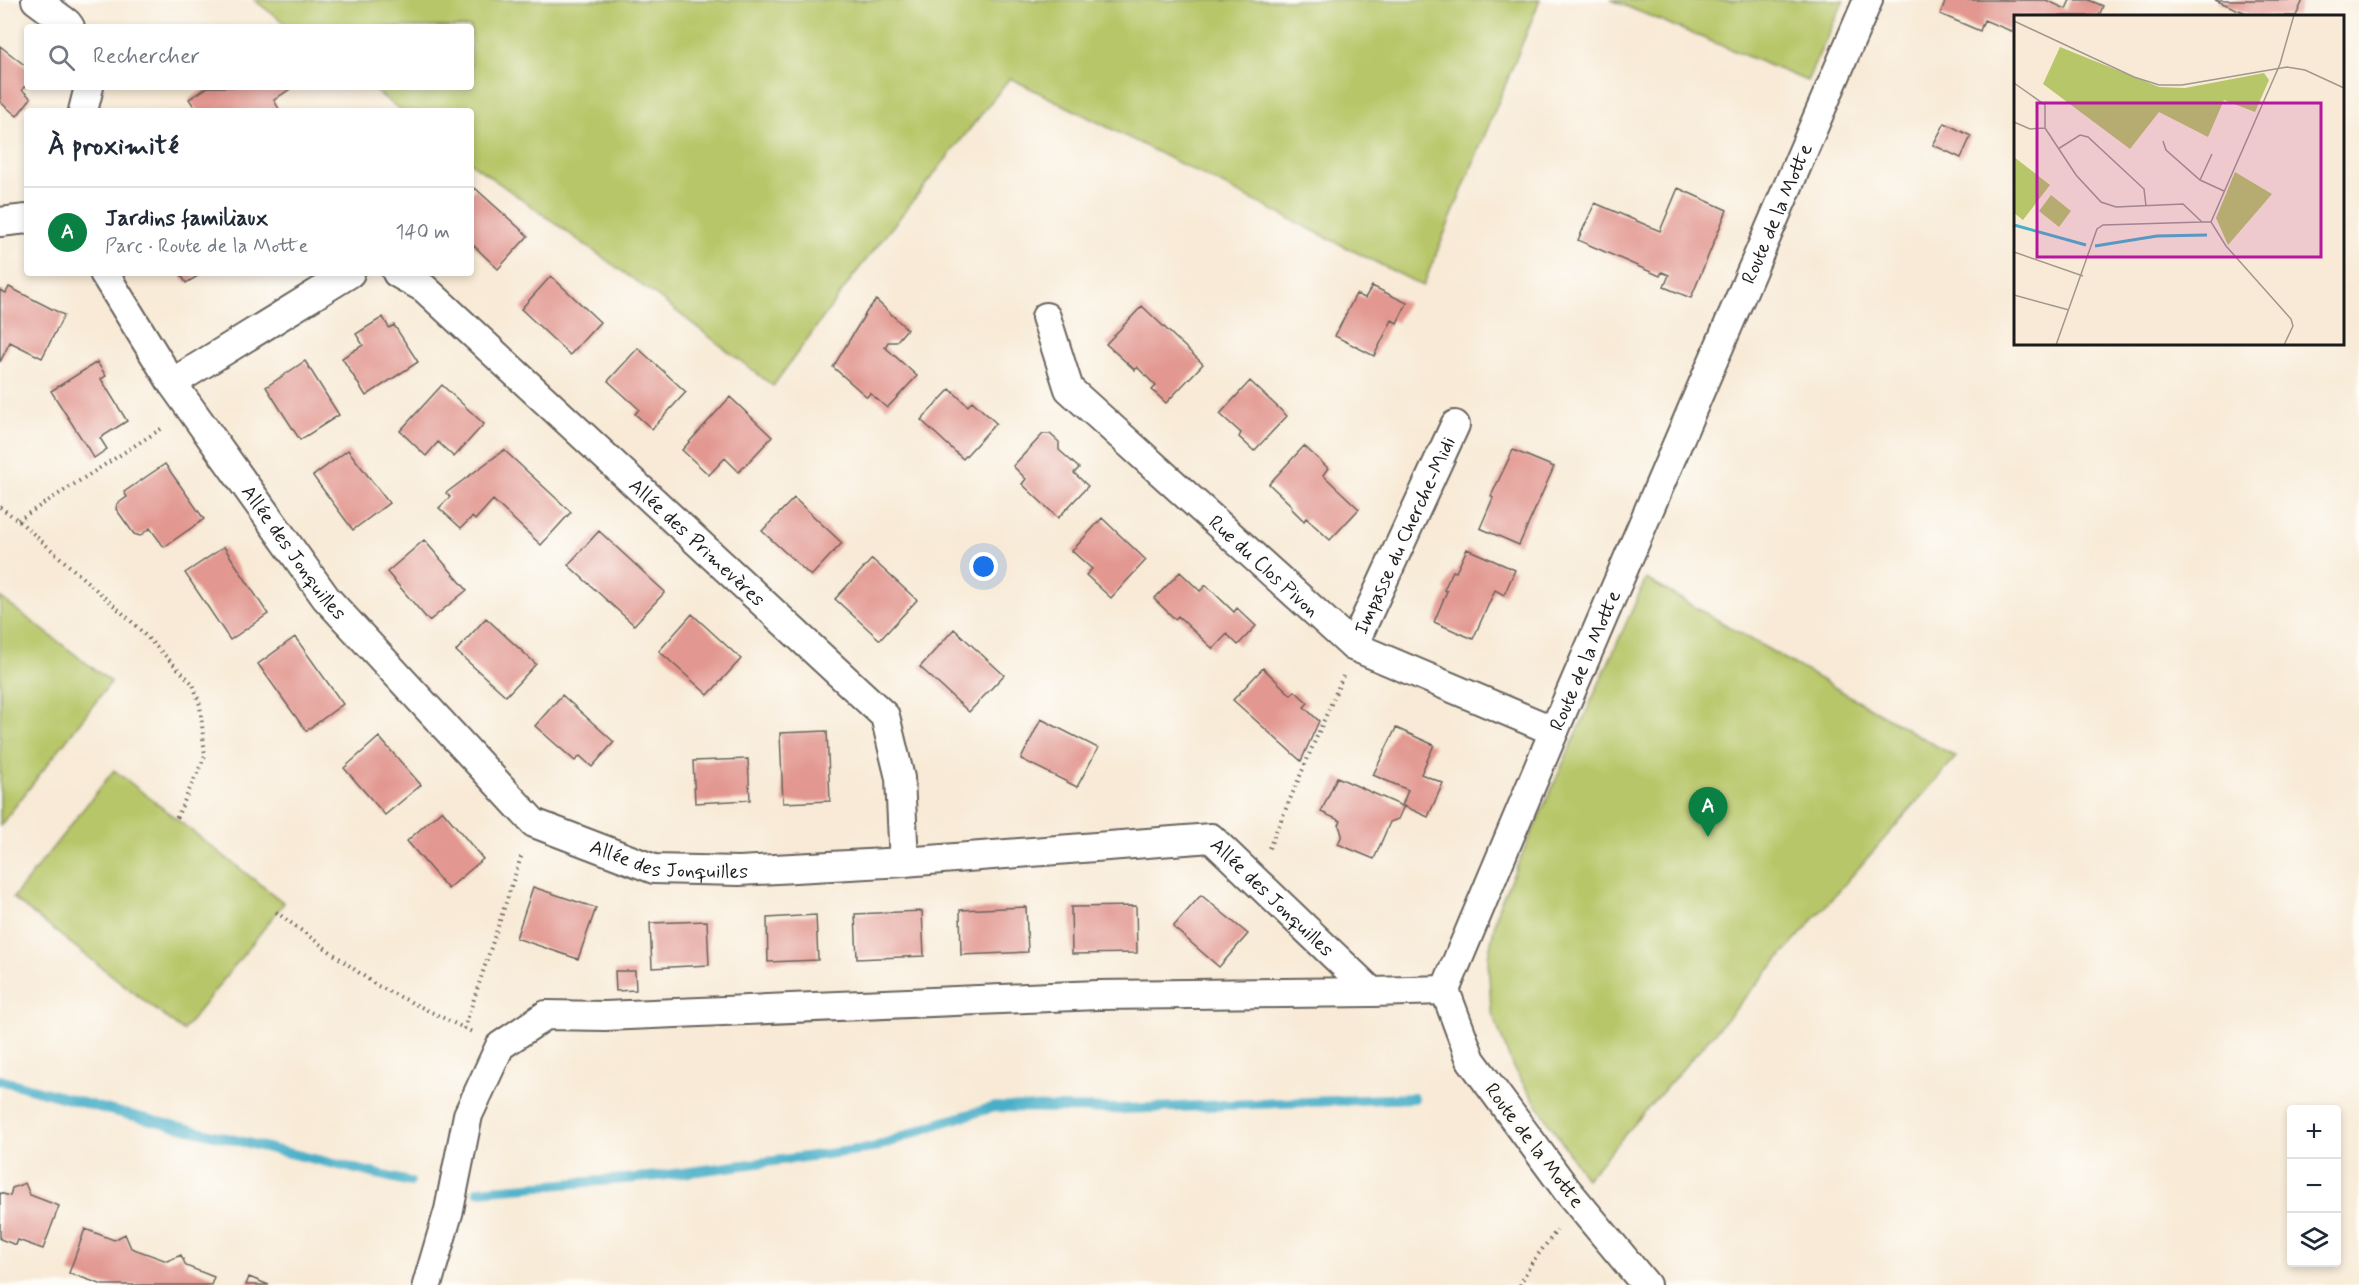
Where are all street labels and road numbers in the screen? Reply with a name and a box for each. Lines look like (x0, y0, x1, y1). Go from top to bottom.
street label: Route de la Motte (1736, 140, 1820, 288)
street label: Impasse du Cherche-Midi (1348, 433, 1463, 639)
street label: Allée des Primevères (622, 473, 771, 613)
street label: Allée des Jonquilles (234, 480, 352, 627)
street label: Rue du Clos Pivon (1202, 510, 1325, 624)
street label: Route de la Motte (1544, 586, 1628, 735)
street label: Allée des Jonquilles (1204, 832, 1339, 964)
street label: Allée des Jonquilles (586, 834, 749, 886)
street label: Route de la Motte (1478, 1078, 1590, 1214)

